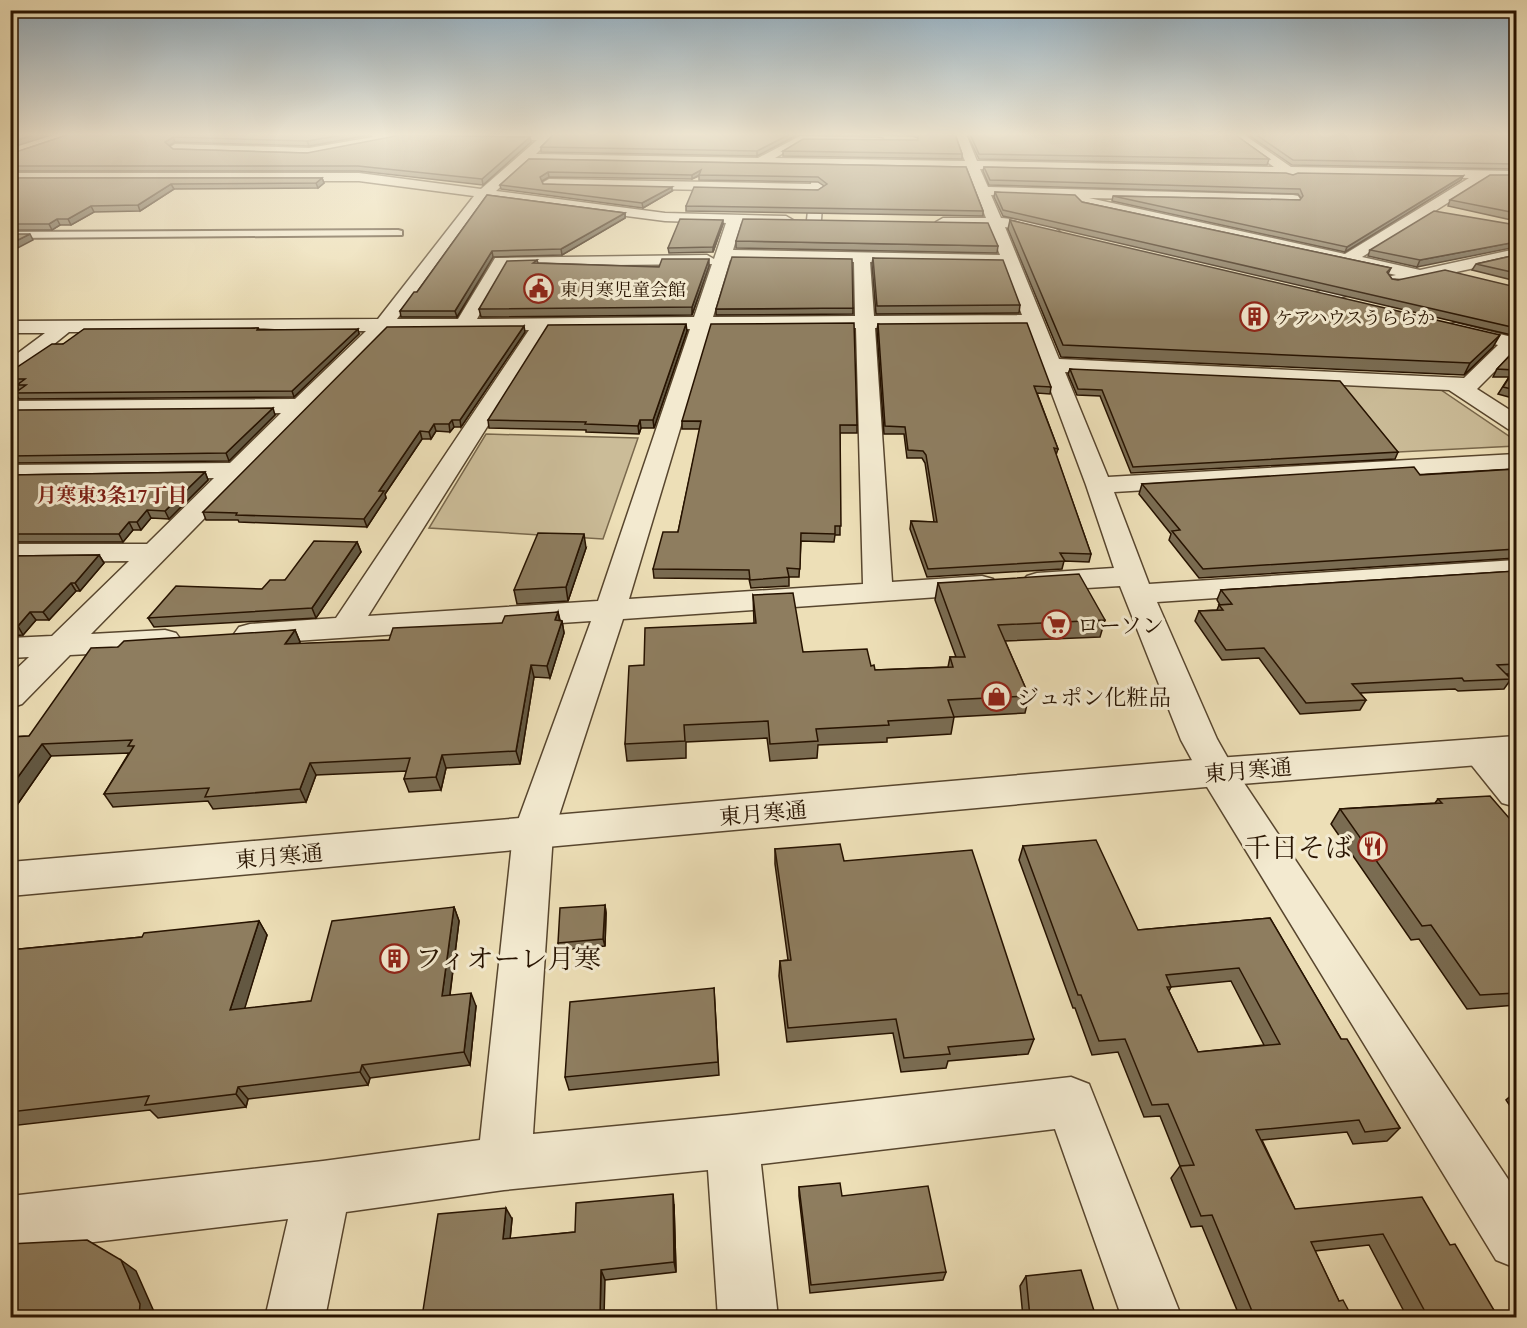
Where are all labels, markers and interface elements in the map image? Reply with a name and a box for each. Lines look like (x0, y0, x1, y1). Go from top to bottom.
public building icon: 東月寒児童会館 (523, 273, 555, 305)
place label: 東月寒児童会館 (560, 276, 686, 303)
building icon: ケアハウスうららか (1238, 301, 1270, 333)
place label: ケアハウスうららか (1275, 304, 1435, 331)
district label: 月寒東3条17丁目 (36, 480, 188, 509)
supermarket icon: ローソン (1040, 609, 1072, 641)
place label: ローソン (1077, 609, 1164, 641)
shop icon: ジュポン化粧品 (980, 681, 1012, 713)
place label: ジュポン化粧品 (1017, 681, 1171, 713)
street label: 東月寒通 (1203, 750, 1293, 790)
street label: 東月寒通 (718, 793, 808, 833)
place label: 千日そば (1244, 827, 1352, 867)
restaurant icon: 千日そば (1357, 831, 1389, 863)
street label: 東月寒通 (234, 836, 324, 876)
place label: フィオーレ月寒 (415, 938, 601, 978)
building icon: フィオーレ月寒 (378, 942, 410, 974)

